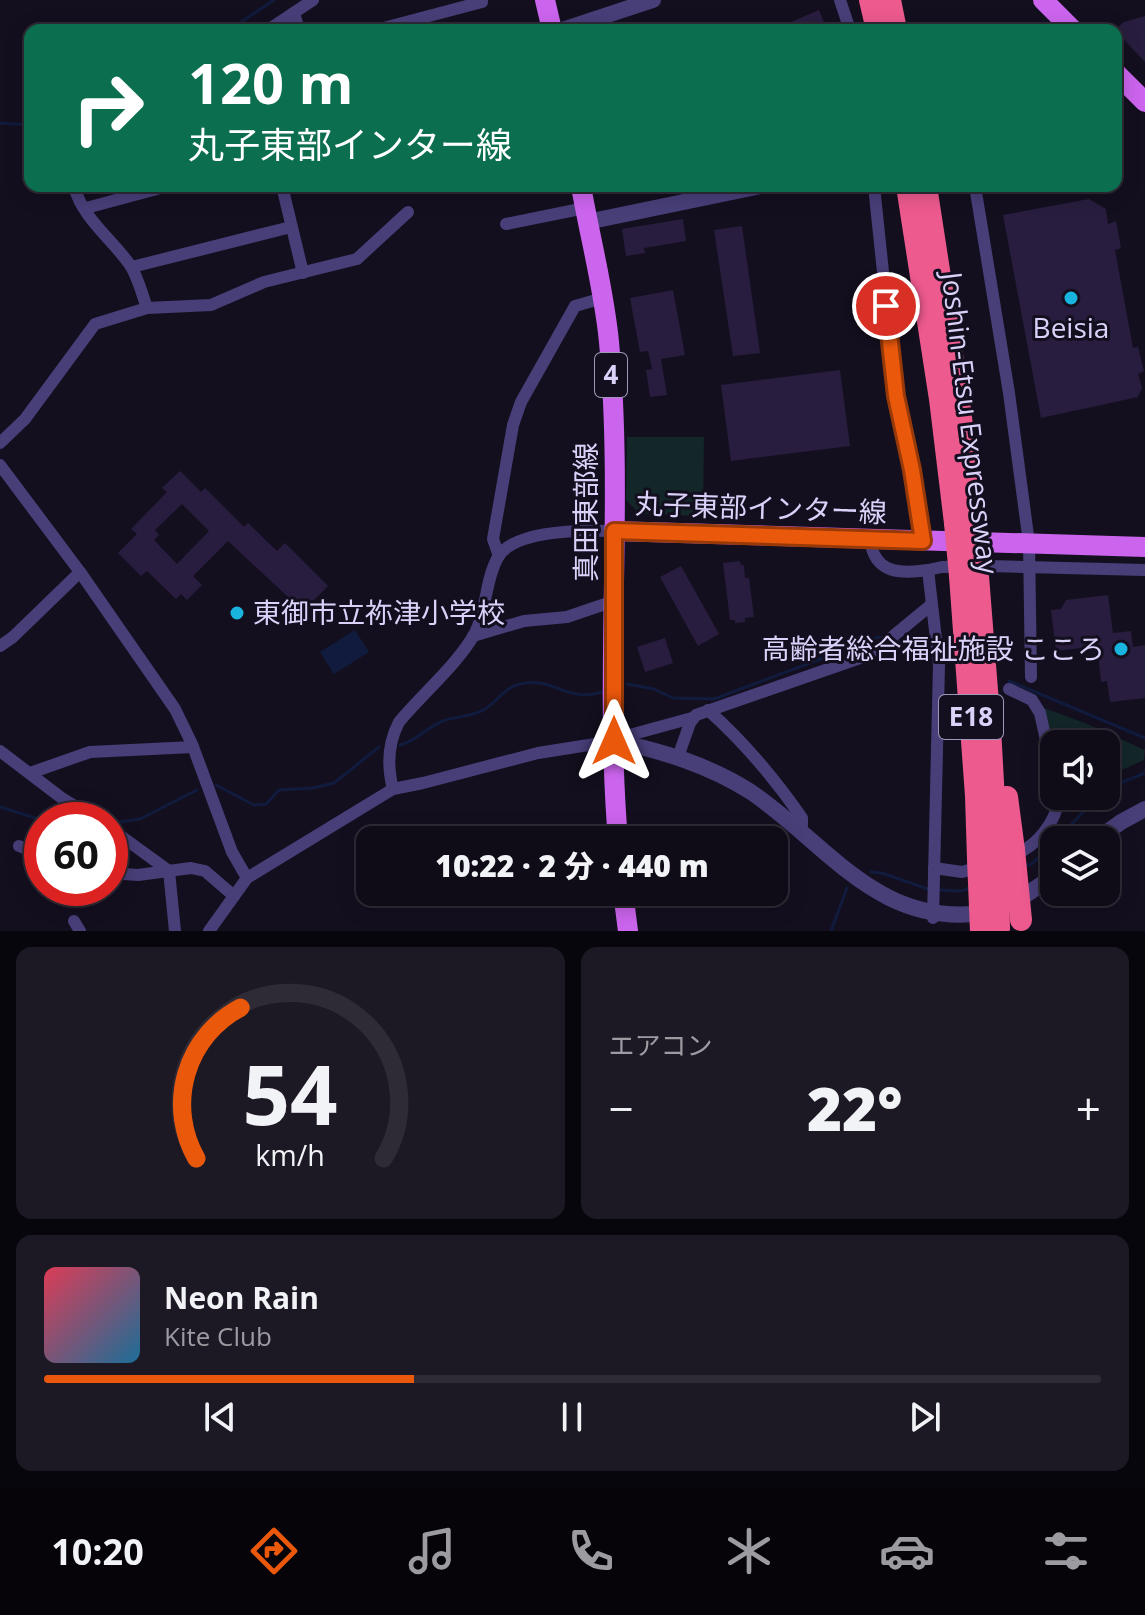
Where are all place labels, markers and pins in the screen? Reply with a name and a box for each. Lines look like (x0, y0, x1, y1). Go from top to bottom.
pin (852, 272, 920, 340)
marker: Beisia (1062, 289, 1080, 307)
place label: Beisia (1033, 308, 1109, 346)
place label: 東御市立祢津小学校 (253, 593, 505, 631)
marker: 東御市立祢津小学校 (228, 604, 246, 622)
place label: 高齢者総合福祉施設 こころ (762, 629, 1105, 667)
marker: 高齢者総合福祉施設 こころ (1112, 640, 1130, 658)

